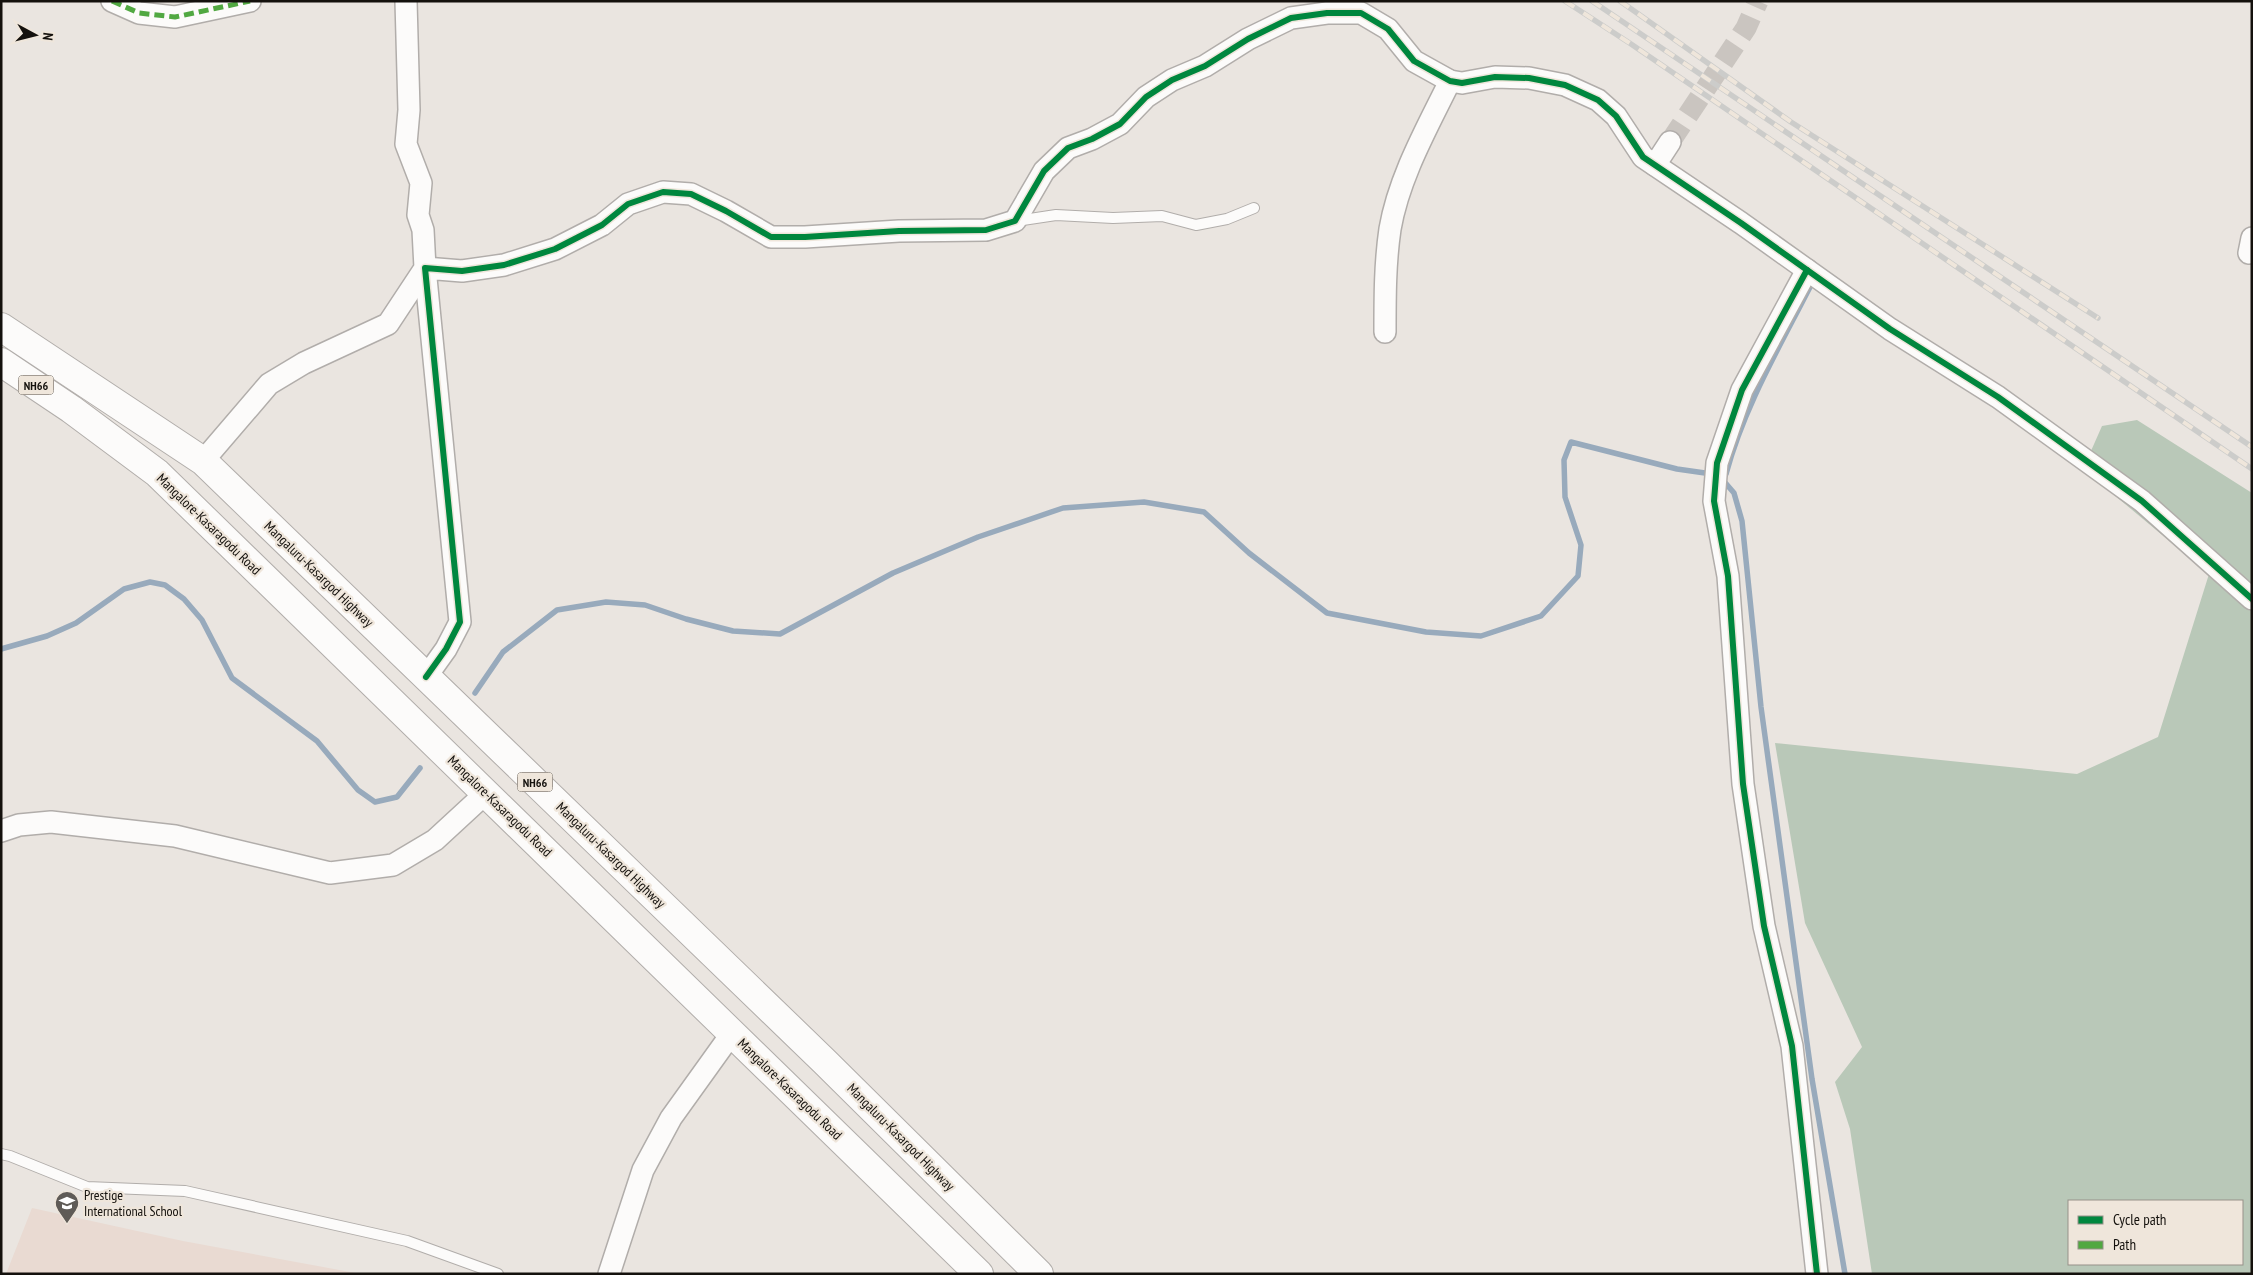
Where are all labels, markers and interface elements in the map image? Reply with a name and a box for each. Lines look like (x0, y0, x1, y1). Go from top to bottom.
north arrow (10, 10, 60, 60)
text: N (39, 32, 57, 41)
road number: NH66 (18, 376, 54, 394)
street label: Mangalore-Kasaragodu Road (153, 469, 265, 579)
street label: Mangaluru-Kasargod Highway (261, 517, 378, 631)
street label: Mangalore-Kasaragodu Road (444, 751, 556, 861)
road number: NH66 (518, 772, 552, 792)
street label: Mangaluru-Kasargod Highway (553, 798, 670, 912)
street label: Mangalore-Kasaragodu Road (734, 1034, 846, 1144)
street label: Mangaluru-Kasargod Highway (843, 1079, 959, 1195)
place label: Prestige International School (84, 1186, 183, 1220)
school or university icon: Prestige International School (54, 1190, 80, 1224)
legend (2068, 1200, 2243, 1265)
text: Cycle path (2113, 1210, 2166, 1229)
text: Path (2113, 1235, 2136, 1254)

